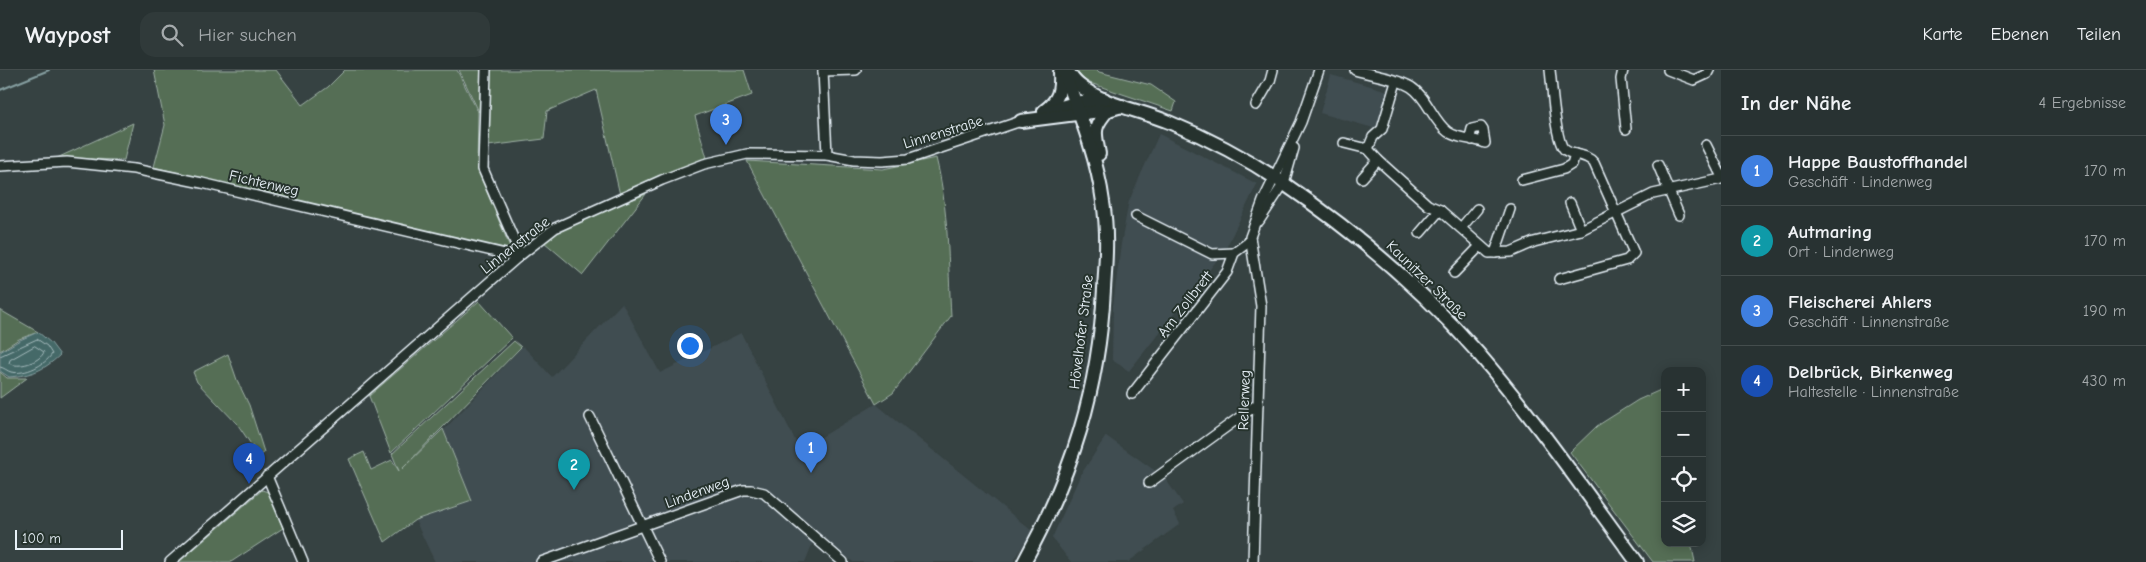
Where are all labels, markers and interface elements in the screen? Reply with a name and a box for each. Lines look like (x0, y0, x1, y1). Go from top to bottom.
search box (140, 12, 490, 57)
text: Waypost (25, 21, 110, 49)
icon: search (158, 21, 186, 49)
text: Hier suchen (198, 24, 297, 46)
text: Karte (1922, 24, 1963, 45)
text: Ebenen (1991, 24, 2049, 45)
text: Teilen (2077, 24, 2121, 45)
text: In der Nähe (1741, 91, 1851, 115)
text: 4 Ergebnisse (2039, 94, 2126, 112)
pin: 3 (710, 104, 742, 145)
street label: Linnenstraße (901, 111, 986, 153)
text: Happe Baustoffhandel (1788, 151, 1968, 173)
text: 1 (1754, 162, 1760, 180)
text: 170 m (2084, 162, 2126, 180)
street label: Fichtenweg (227, 166, 301, 200)
text: Geschäft · Lindenweg (1788, 173, 1933, 191)
street label: Linnenstraße (477, 212, 553, 278)
text: Autmaring (1788, 221, 1872, 243)
text: 2 (1753, 232, 1761, 250)
text: 170 m (2084, 232, 2126, 250)
street label: Kaunitzer Straße (1383, 237, 1472, 324)
text: Ort · Lindenweg (1788, 243, 1894, 261)
street label: Am Zollbrett (1154, 267, 1217, 341)
street label: Hövelhofer Straße (1065, 273, 1097, 390)
text: Fleischerei Ahlers (1788, 291, 1932, 313)
text: 3 (1753, 302, 1761, 320)
text: 190 m (2083, 302, 2126, 320)
text: Geschäft · Linnenstraße (1788, 313, 1949, 331)
your location (677, 333, 703, 359)
text: Delbrück, Birkenweg (1788, 361, 1954, 383)
map controls (1661, 367, 1706, 547)
button: + (1661, 367, 1706, 412)
street label: Rellerweg (1234, 369, 1254, 431)
text: 4 (1753, 372, 1761, 390)
text: 430 m (2082, 372, 2126, 390)
text: Haltestelle · Linnenstraße (1788, 383, 1959, 401)
button: − (1661, 412, 1706, 457)
pin: 1 (795, 432, 827, 473)
pin: 4 (233, 443, 265, 484)
pin: 2 (558, 449, 590, 490)
button: locate (1661, 457, 1706, 502)
street label: Lindenweg (662, 472, 732, 512)
button: layers (1661, 502, 1706, 547)
scale bar (15, 527, 122, 550)
text: 100 m (22, 530, 61, 547)

